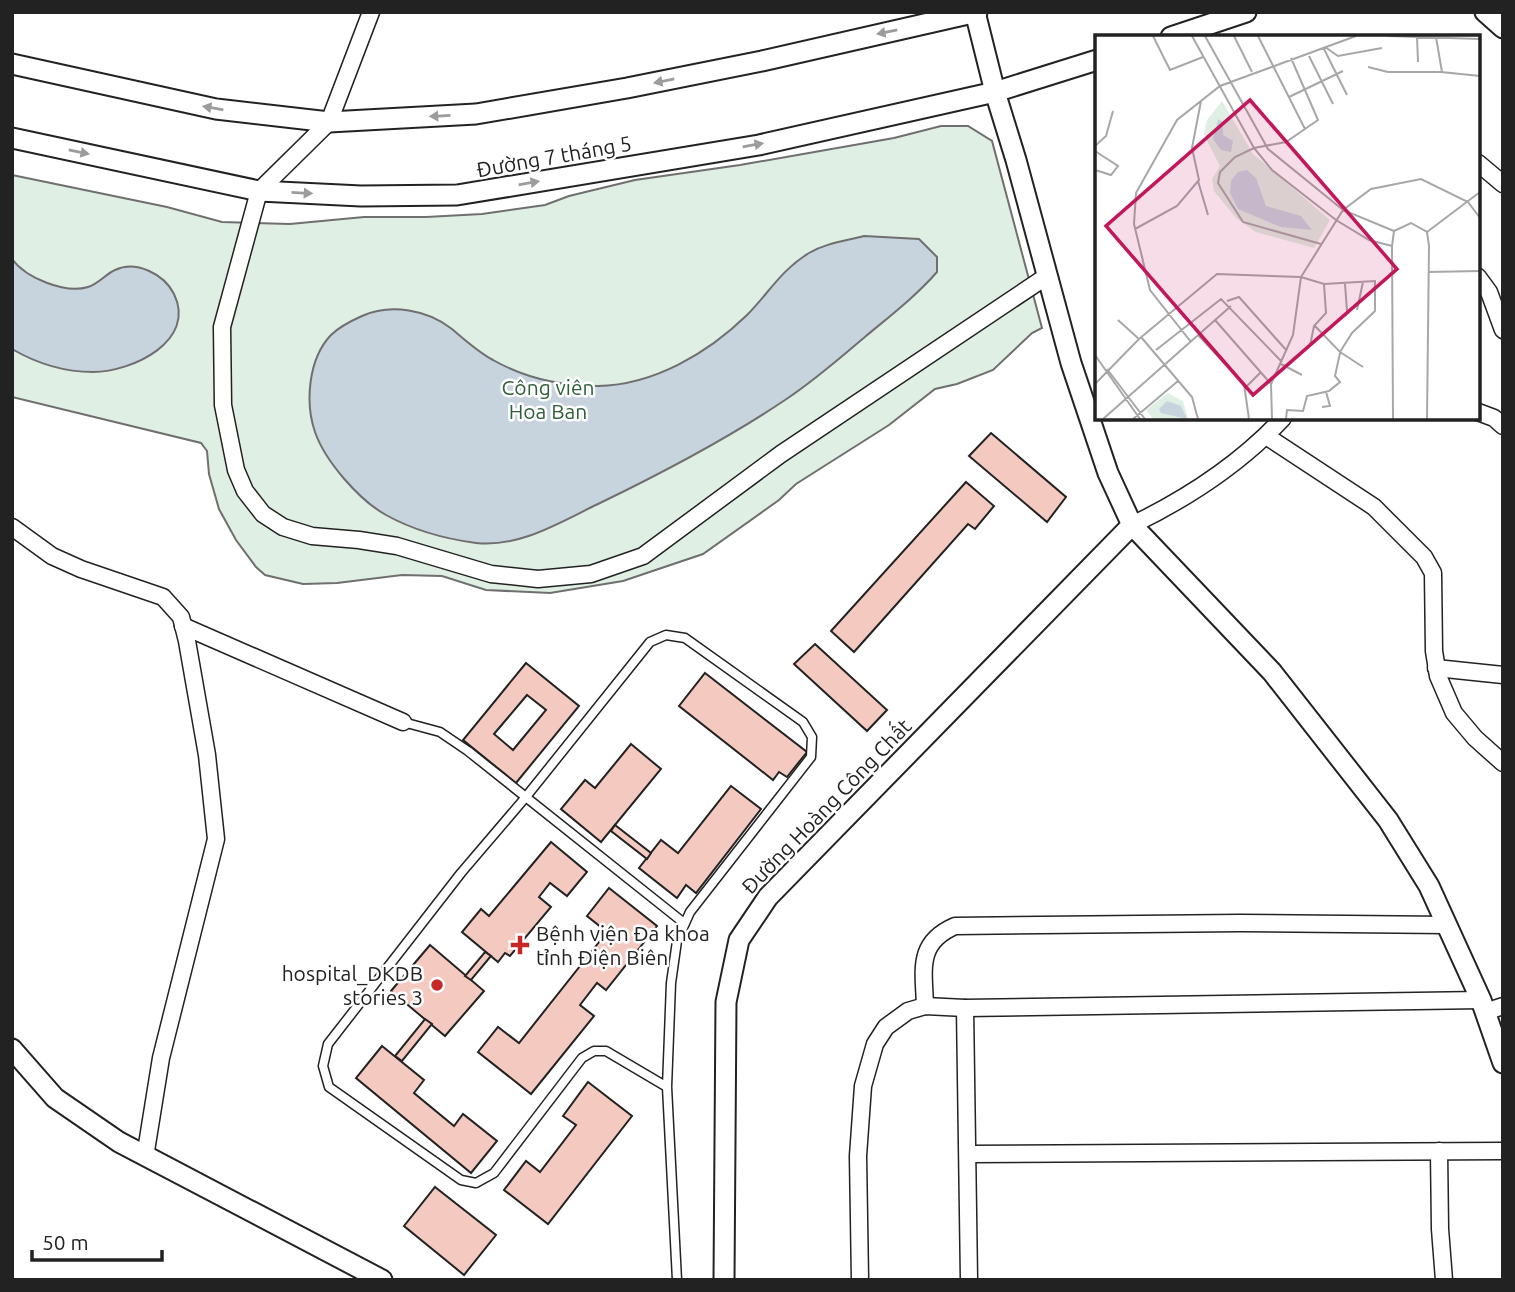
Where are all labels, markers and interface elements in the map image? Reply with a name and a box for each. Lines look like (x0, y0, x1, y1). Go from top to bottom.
one-way arrow (876, 26, 898, 37)
inset map (1095, 35, 1480, 420)
one-way arrow (653, 75, 675, 86)
one-way arrow (202, 102, 224, 113)
one-way arrow (429, 110, 451, 121)
street label: Đường 7 tháng 5 (475, 131, 633, 181)
one-way arrow (742, 140, 764, 151)
one-way arrow (68, 147, 90, 158)
one-way arrow (518, 177, 540, 188)
one-way arrow (291, 188, 313, 199)
park label: Công viên Hoa Ban (502, 375, 594, 423)
street label: Đường Hoàng Công Chất (735, 712, 916, 898)
place label: Bệnh viện Đa khoa tỉnh Điện Biên (536, 921, 710, 969)
marker: Bệnh viện Đa khoa tỉnh Điện Biên (510, 935, 530, 955)
place label: hospital_DKDB stories 3 (282, 961, 423, 1009)
marker: hospital_DKDB stories 3 (429, 977, 445, 993)
scale bar (32, 1218, 161, 1262)
text: 50 m (42, 1230, 89, 1254)

